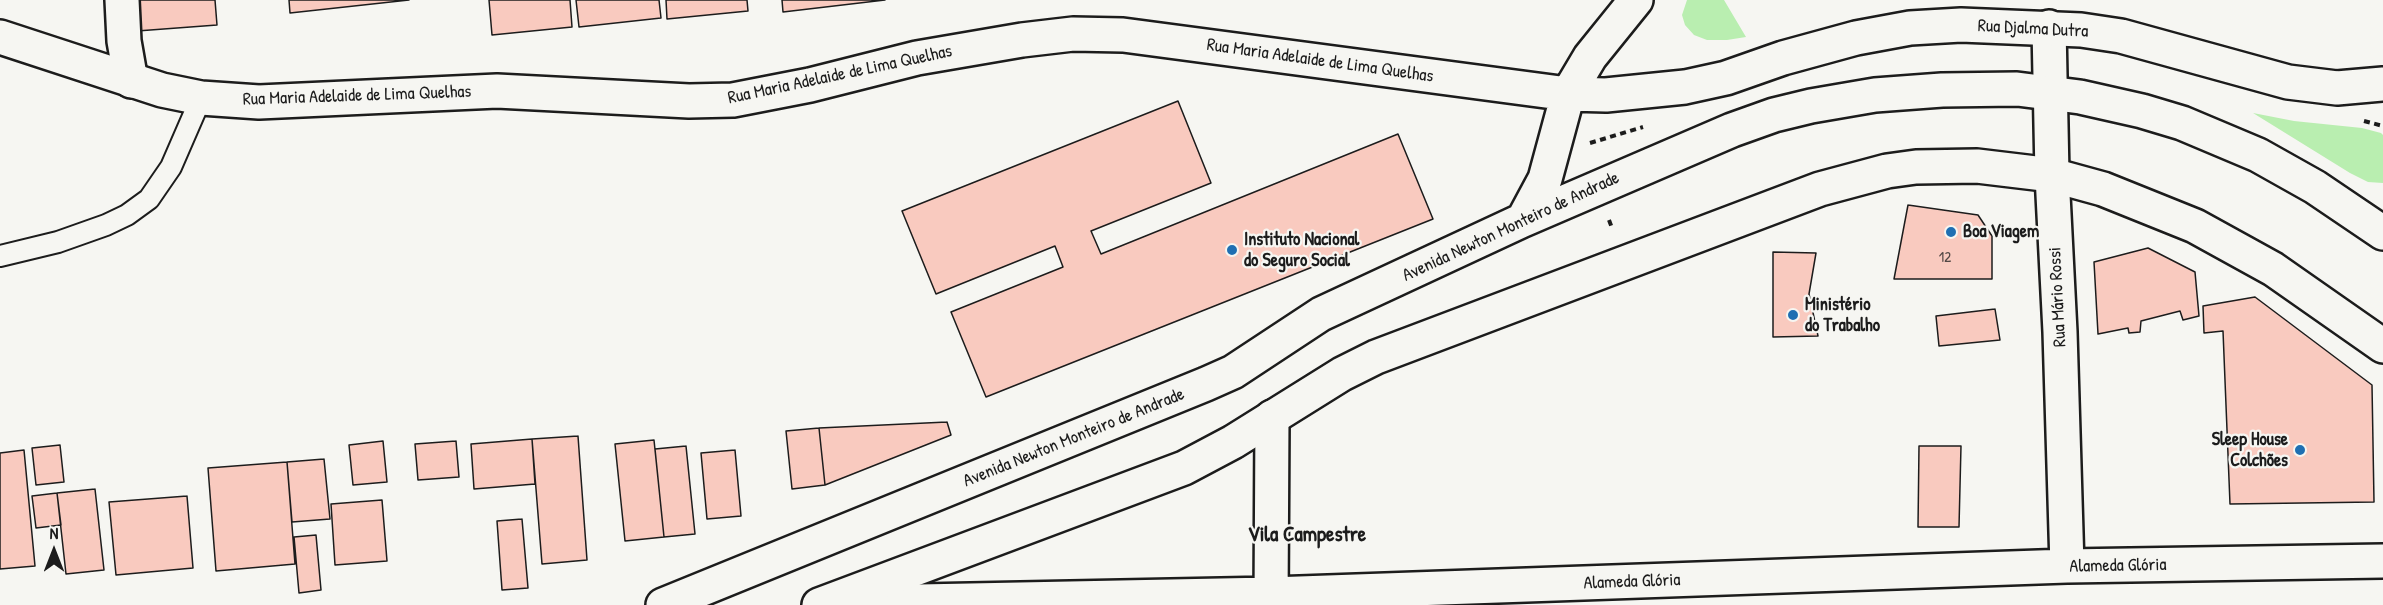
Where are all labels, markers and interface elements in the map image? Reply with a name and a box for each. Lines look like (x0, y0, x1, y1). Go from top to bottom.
street label: Rua Djalma Dutra (1977, 15, 2089, 43)
street label: Rua Maria Adelaide de Lima Quelhas (1205, 34, 1435, 88)
street label: Rua Maria Adelaide de Lima Quelhas (726, 41, 954, 109)
street label: Rua Maria Adelaide de Lima Quelhas (242, 81, 472, 111)
street label: Avenida Newton Monteiro de Andrade (1399, 167, 1623, 287)
place label: Boa Viagem (1963, 221, 2039, 243)
marker: Boa Viagem (1944, 225, 1958, 239)
place label: Instituto Nacional do Seguro Social (1244, 229, 1359, 272)
marker: Instituto Nacional do Seguro Social (1225, 243, 1239, 257)
street label: Rua Mário Rossi (2045, 246, 2071, 348)
house number: 12 (1939, 249, 1951, 267)
place label: Ministério do Trabalho (1805, 294, 1880, 336)
marker: Ministério do Trabalho (1786, 308, 1800, 322)
street label: Avenida Newton Monteiro de Andrade (960, 384, 1188, 492)
place label: Sleep House Colchões (2212, 429, 2288, 472)
marker: Sleep House Colchões (2293, 443, 2307, 457)
north arrow (24, 521, 84, 581)
text: N (50, 522, 58, 544)
district label: Vila Campestre (1248, 522, 1366, 548)
street label: Alameda Glória (2069, 554, 2167, 578)
street label: Alameda Glória (1583, 570, 1681, 594)

